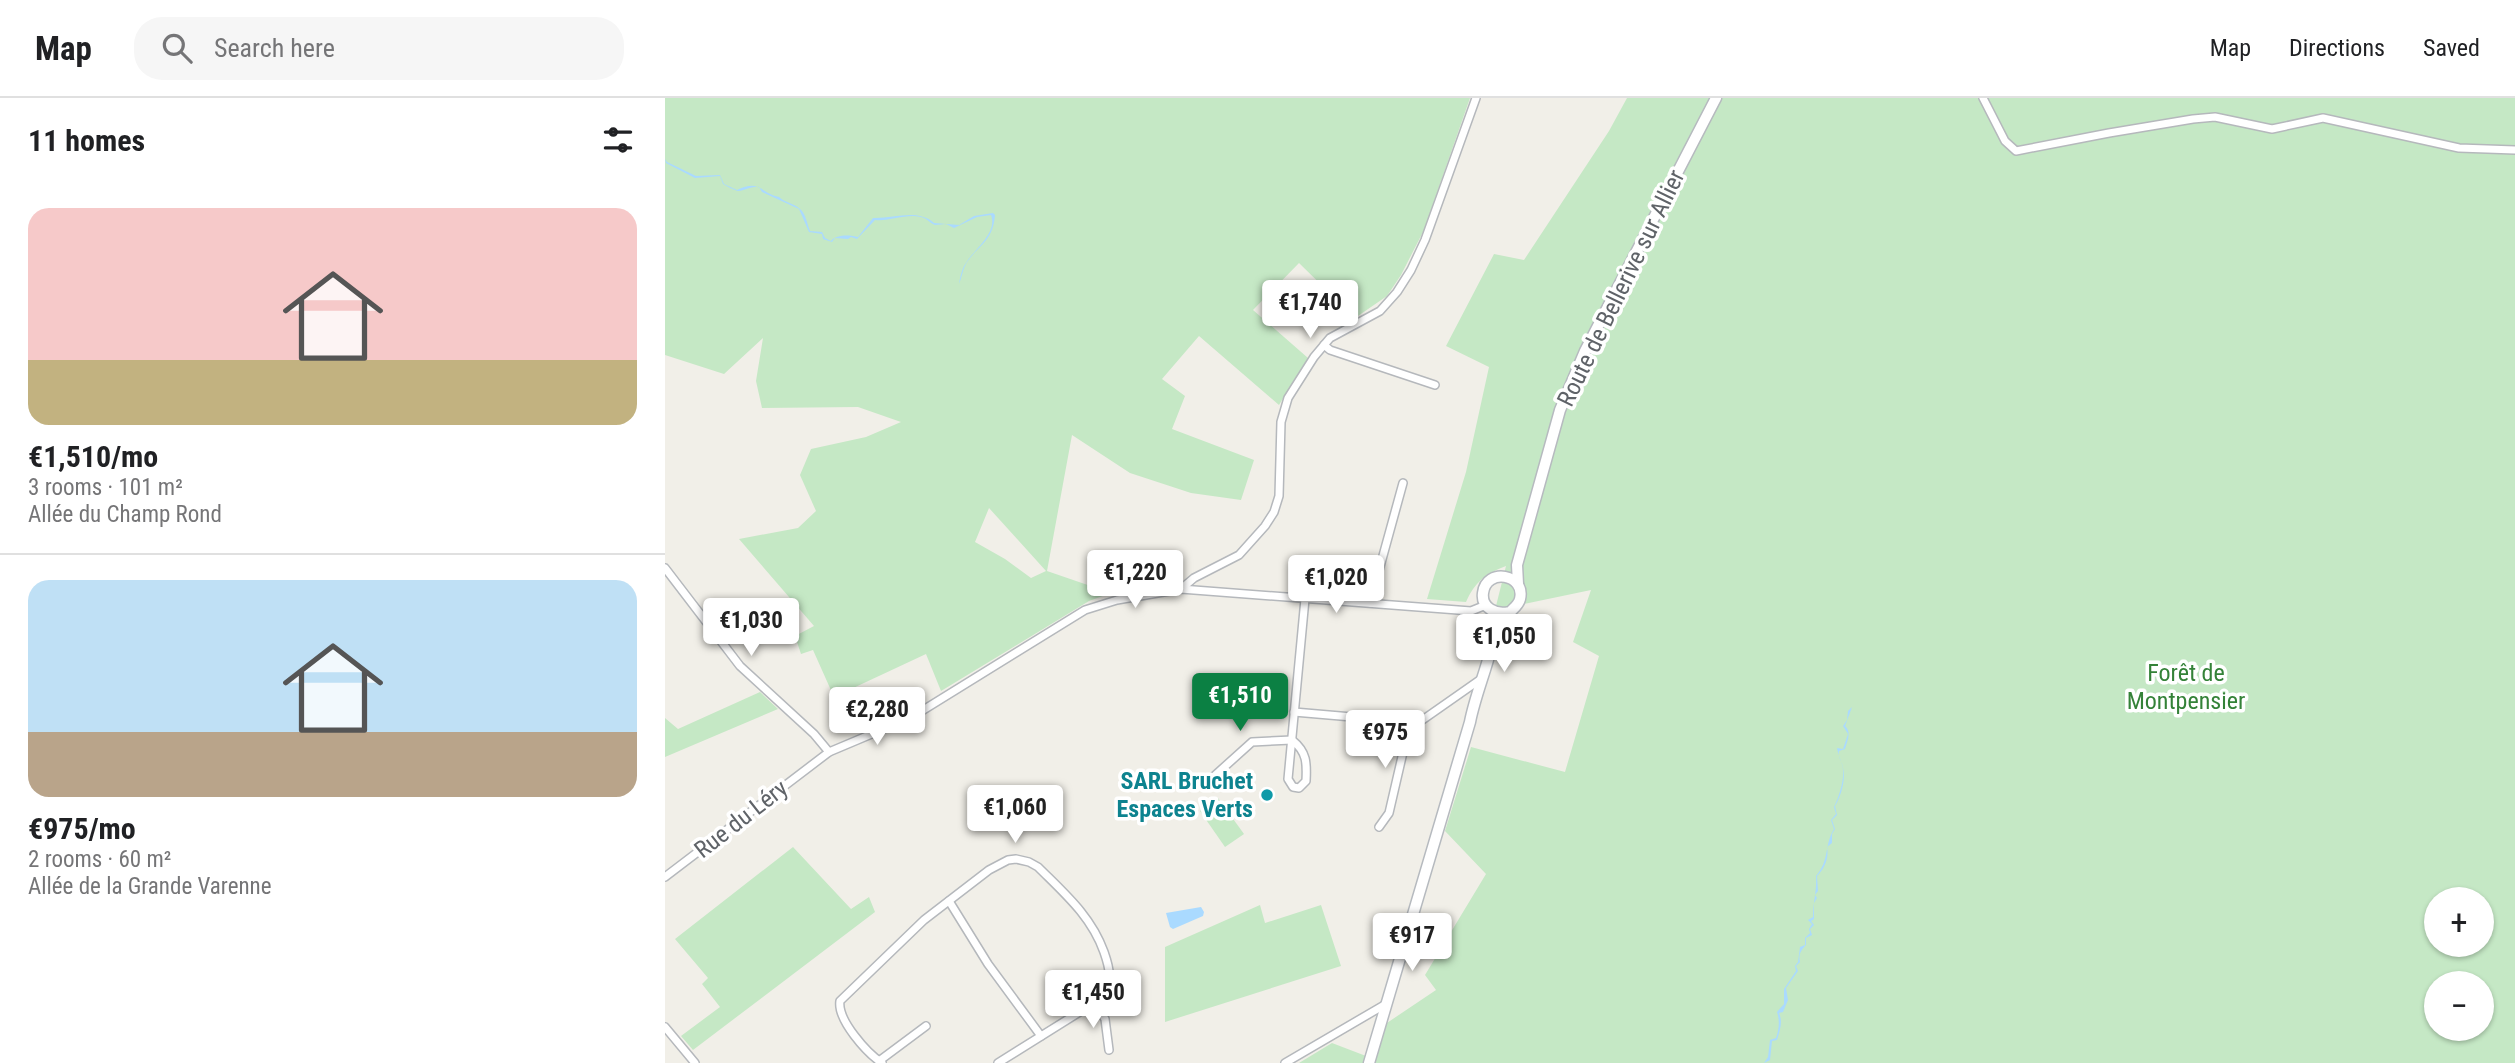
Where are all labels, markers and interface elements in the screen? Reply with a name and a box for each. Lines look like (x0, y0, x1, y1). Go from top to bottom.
search box (134, 17, 624, 80)
text: Map (35, 29, 92, 68)
icon: search (158, 29, 196, 67)
text: Search here (214, 33, 335, 63)
text: Map (2210, 34, 2251, 62)
text: Directions (2289, 34, 2385, 62)
text: Saved (2423, 34, 2480, 62)
icon: filters (599, 121, 637, 159)
text: 11 homes (28, 123, 145, 158)
street label: Route de Bellerive sur Allier (1552, 165, 1690, 411)
icon: home (270, 253, 396, 379)
pin: €1,740 (1253, 280, 1367, 340)
text: €1,740 (1278, 289, 1342, 316)
text: €1,510/mo (28, 439, 158, 474)
text: 3 rooms · 101 m² (28, 474, 183, 501)
text: Allée du Champ Rond (28, 501, 222, 528)
pin: €1,220 (1078, 550, 1192, 610)
pin: €1,020 (1279, 556, 1393, 615)
text: €1,220 (1103, 559, 1167, 586)
text: €1,020 (1304, 564, 1368, 591)
pin: €1,030 (694, 598, 808, 658)
text: €1,030 (719, 607, 783, 634)
pin: €1,050 (1447, 614, 1561, 674)
text: €1,050 (1472, 623, 1536, 650)
icon: home (270, 625, 396, 751)
park label: Forêt de Montpensier (2127, 659, 2245, 715)
pin: €1,510 (1183, 674, 1297, 733)
text: €1,510 (1208, 682, 1272, 709)
pin: €2,280 (820, 688, 934, 747)
text: €2,280 (845, 696, 909, 723)
pin: €975 (1344, 710, 1426, 770)
text: €975 (1362, 719, 1408, 746)
place label: SARL Bruchet Espaces Verts (1117, 767, 1253, 823)
street label: Rue du Léry (689, 774, 793, 864)
pin: €1,060 (958, 786, 1072, 845)
marker: SARL Bruchet Espaces Verts (1259, 787, 1275, 803)
text: €1,060 (983, 794, 1047, 821)
text: €975/mo (28, 811, 136, 846)
text: 2 rooms · 60 m² (28, 846, 171, 873)
text: Allée de la Grande Varenne (28, 873, 272, 900)
map controls (2424, 887, 2494, 1041)
button: + (2424, 887, 2494, 957)
pin: €917 (1371, 914, 1453, 973)
text: €917 (1389, 922, 1435, 949)
pin: €1,450 (1036, 970, 1150, 1030)
button: − (2424, 971, 2494, 1041)
text: €1,450 (1061, 979, 1125, 1006)

